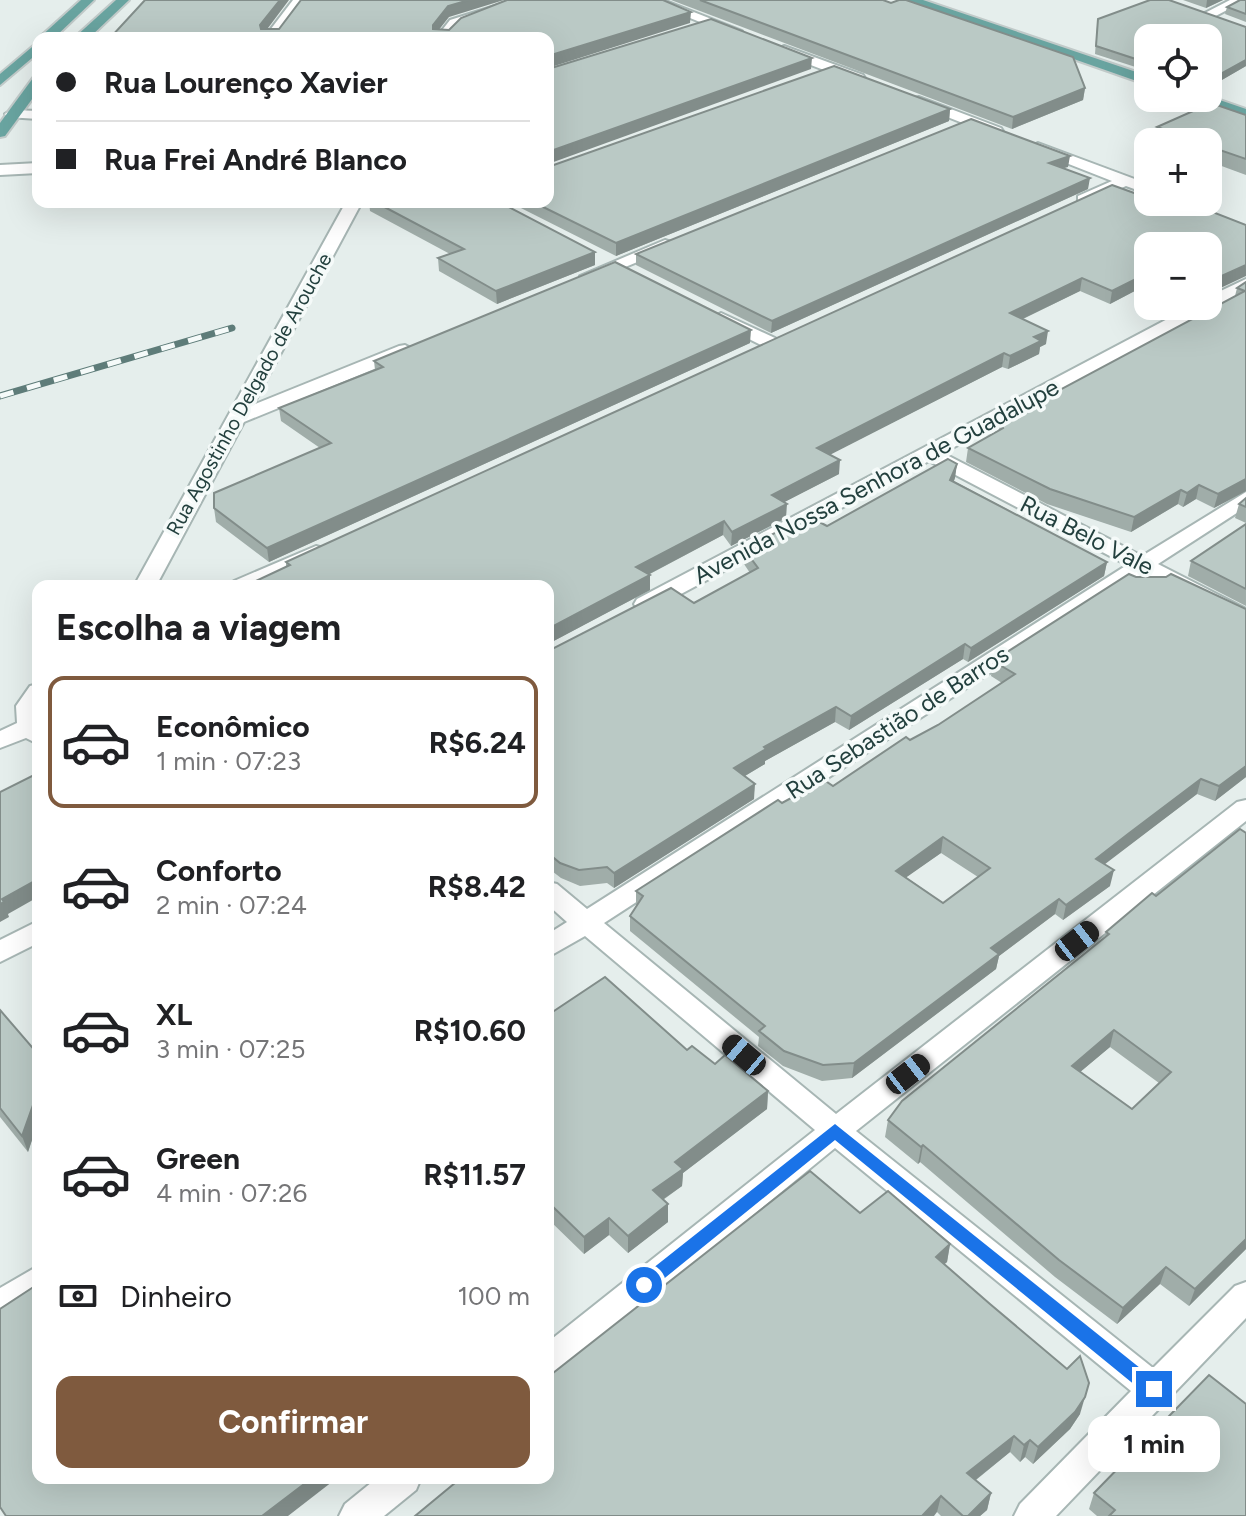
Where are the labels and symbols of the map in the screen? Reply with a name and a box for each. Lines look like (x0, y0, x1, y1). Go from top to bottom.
street label: Rua Agostinho Delgado de Arouche (161, 249, 337, 539)
street label: Avenida Nossa Senhora de Guadalupe (688, 372, 1064, 590)
street label: Rua Belo Vale (1015, 489, 1159, 581)
street label: Rua Sebastião de Barros (780, 639, 1014, 805)
car (1051, 917, 1103, 965)
car (718, 1030, 770, 1080)
car (882, 1050, 934, 1098)
route start (626, 1267, 662, 1303)
route end (1136, 1371, 1172, 1407)
callout: 1 min (1088, 1417, 1220, 1473)

